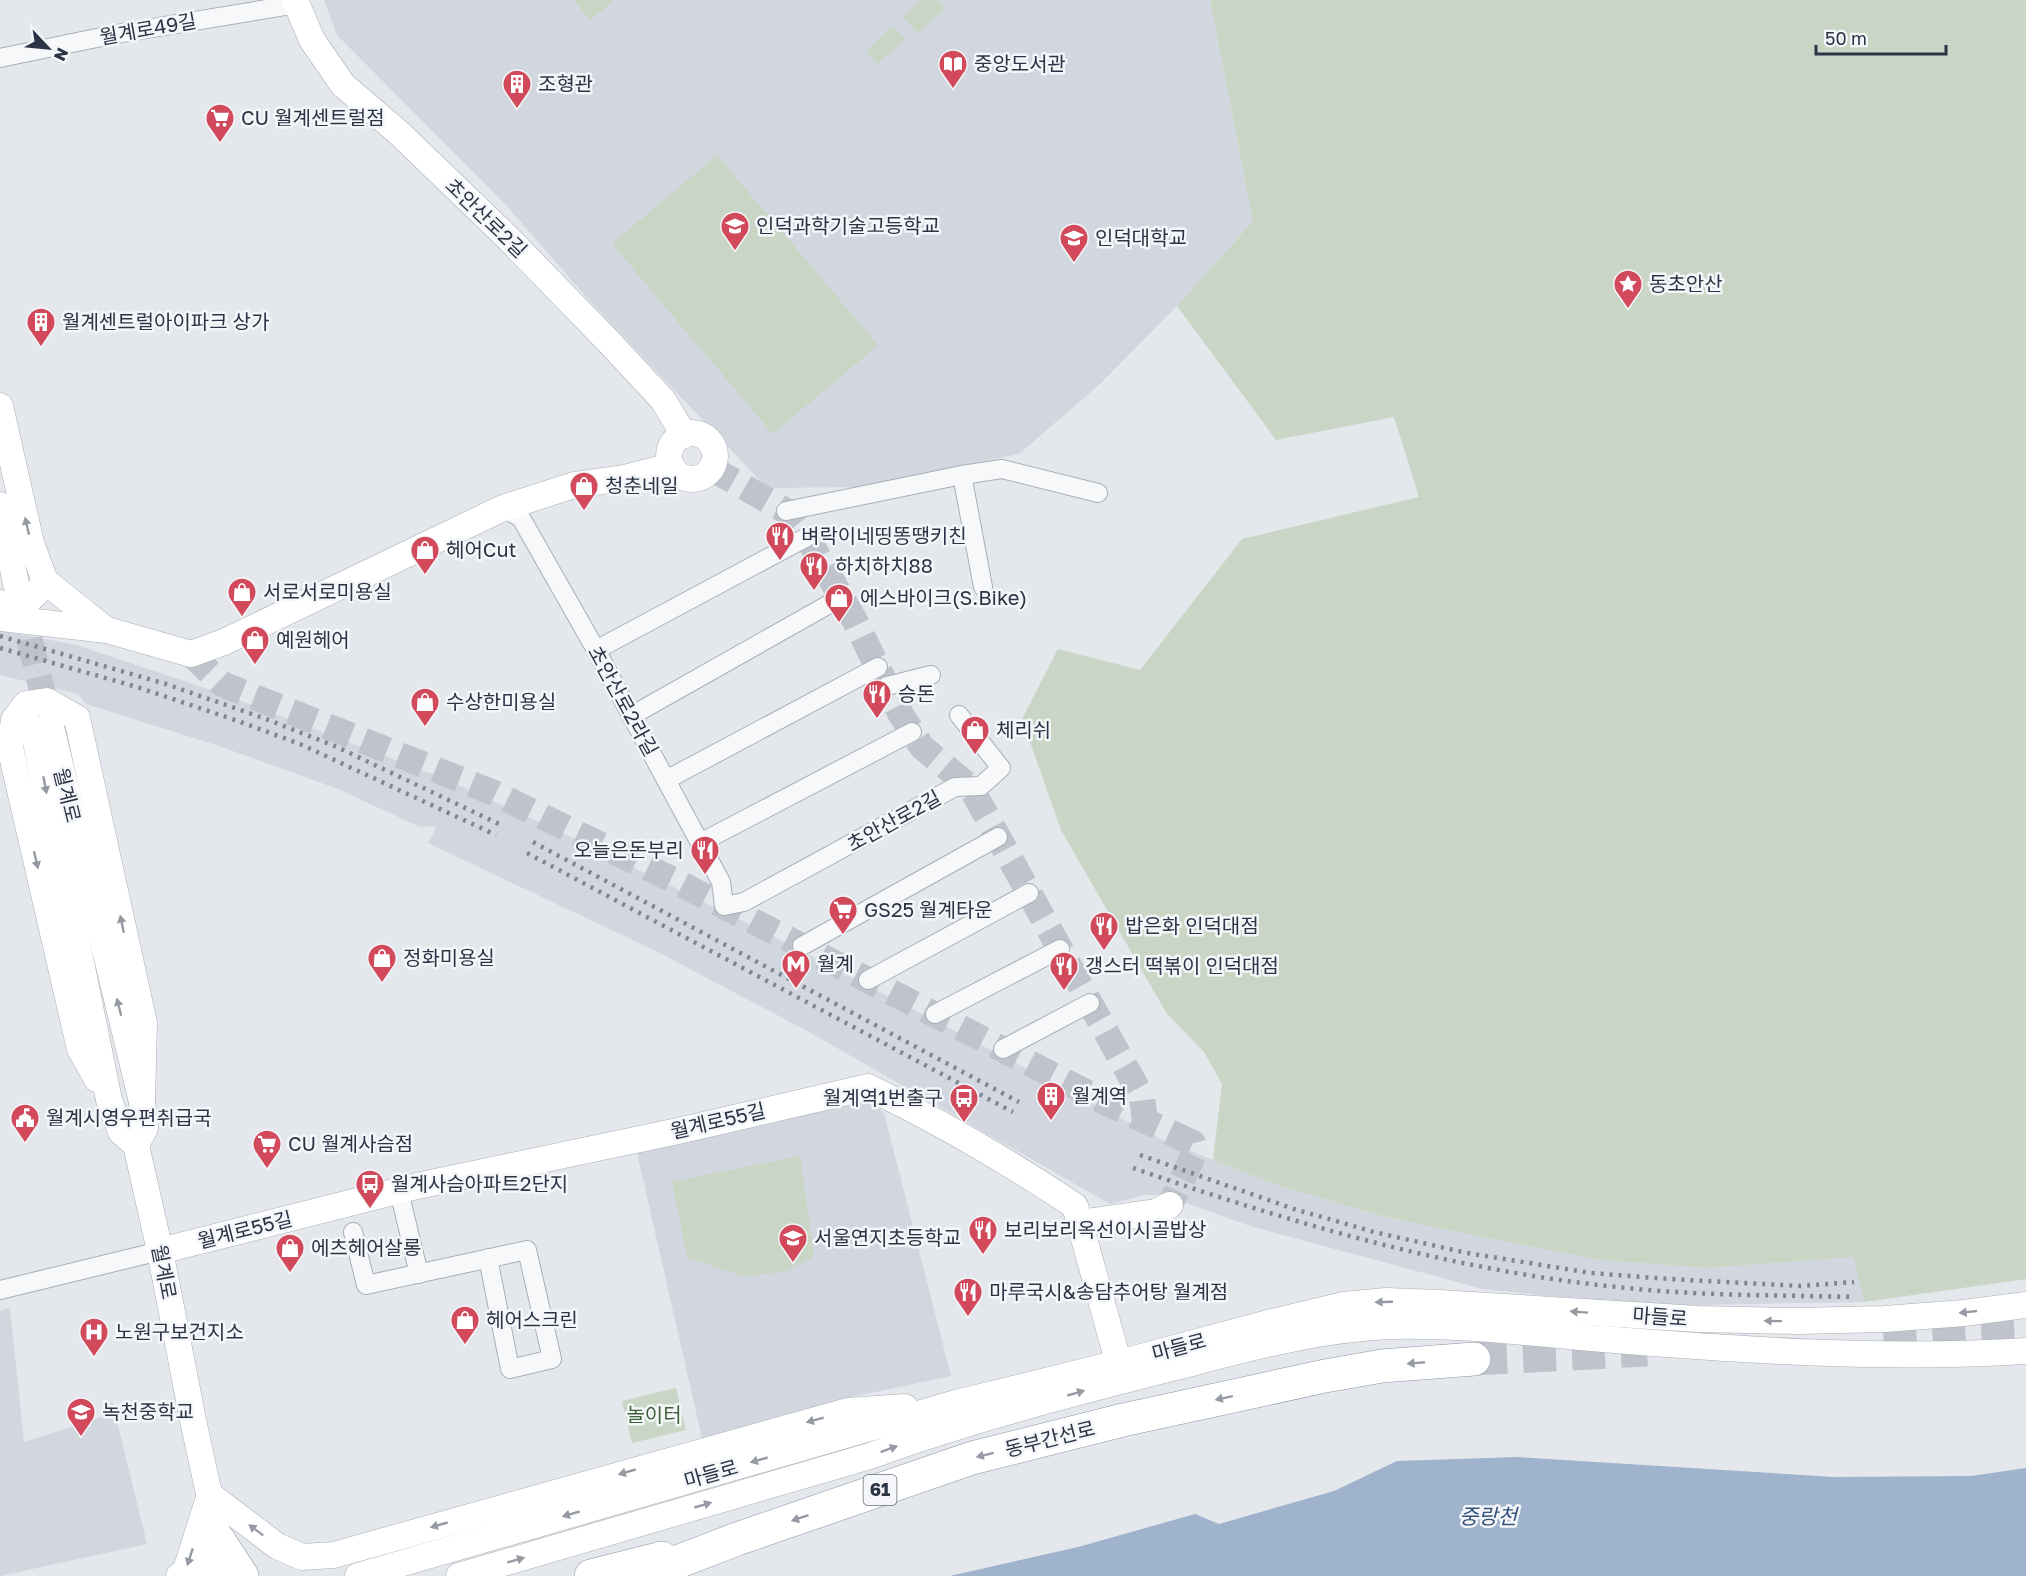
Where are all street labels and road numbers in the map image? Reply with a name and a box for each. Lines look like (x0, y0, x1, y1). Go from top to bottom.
street label: 월계로49길 (98, 8, 198, 48)
street label: 초안산로2길 (441, 173, 532, 262)
street label: 초안산로2라길 (584, 641, 664, 760)
street label: 월계로 (50, 765, 86, 824)
street label: 초안산로2길 (842, 785, 945, 856)
street label: 월계로55길 (668, 1097, 768, 1143)
street label: 월계로55길 (195, 1206, 295, 1252)
street label: 월계로 (148, 1242, 182, 1301)
street label: 마들로 (1632, 1302, 1688, 1330)
street label: 마들로 (1149, 1327, 1209, 1365)
street label: 동부간선로 (1002, 1415, 1097, 1461)
street label: 마들로 (681, 1454, 741, 1492)
road number: 61 (864, 1475, 896, 1505)

